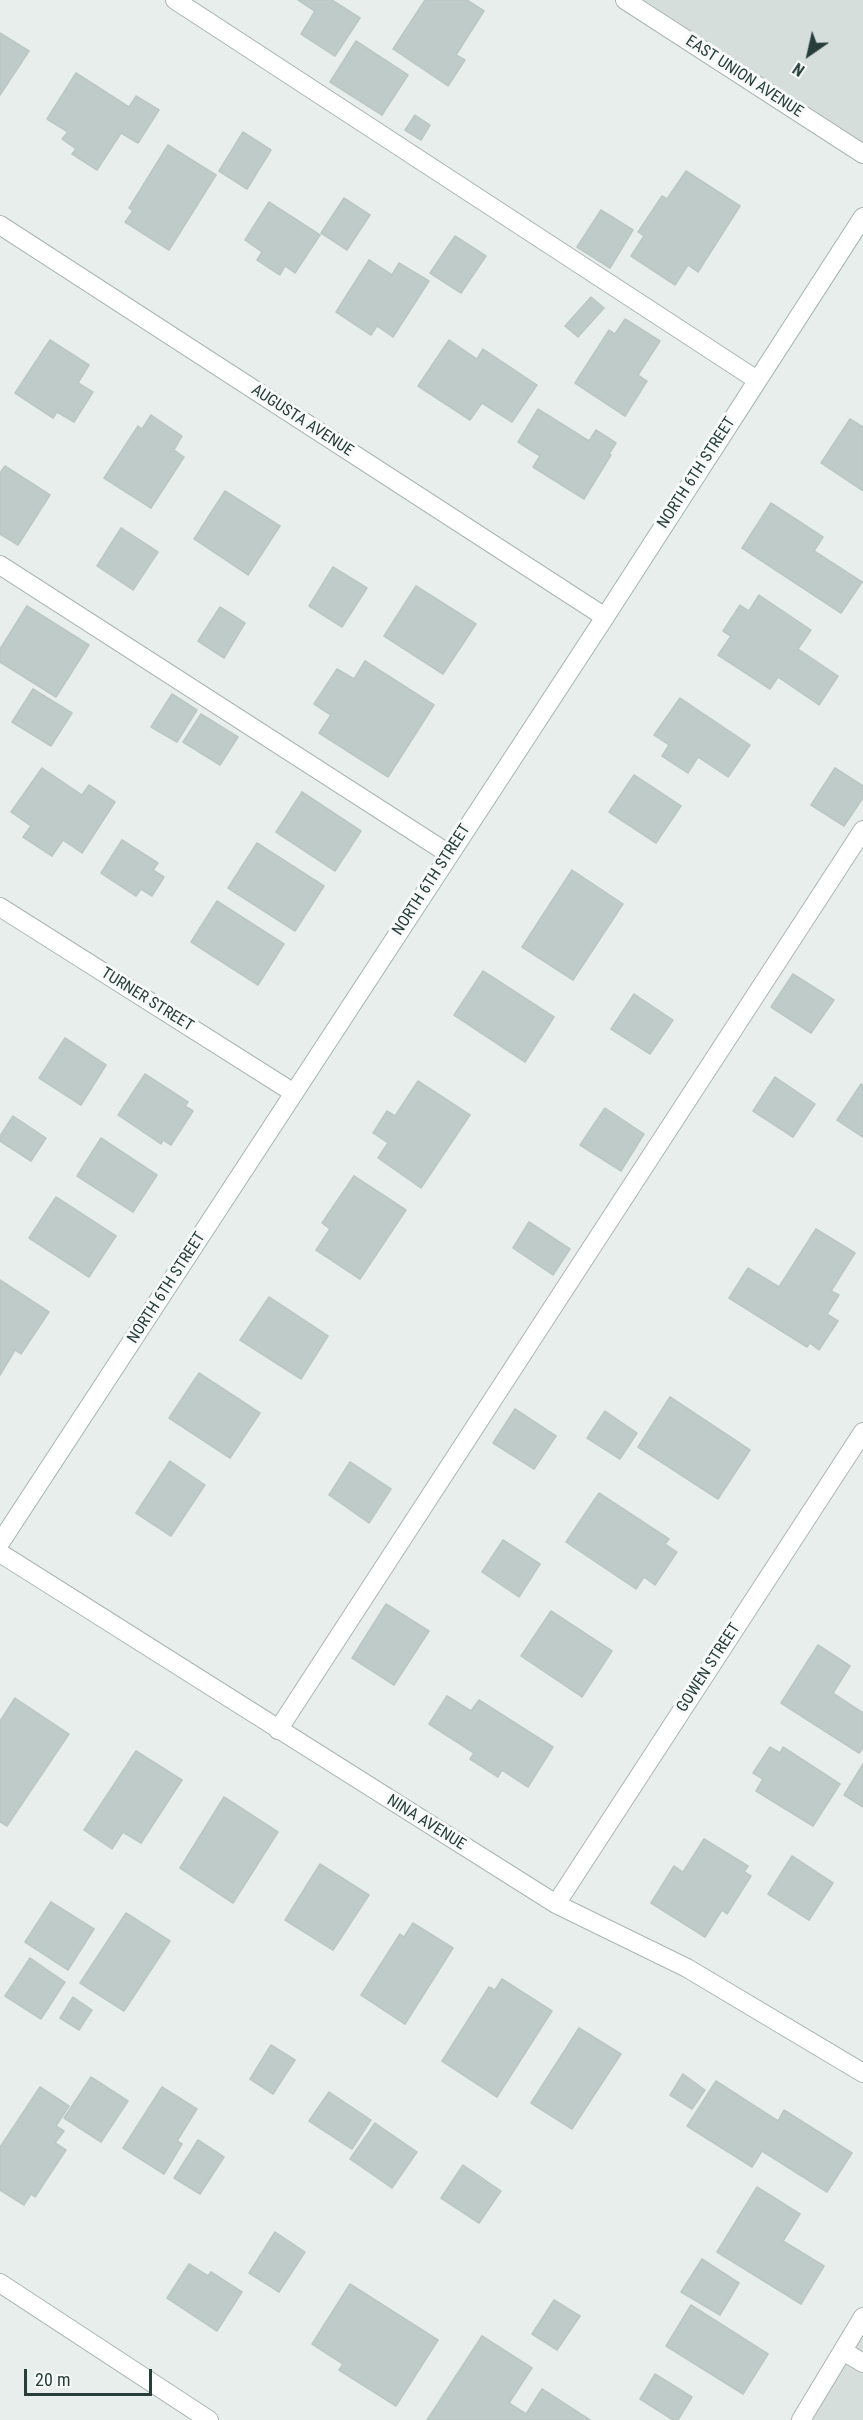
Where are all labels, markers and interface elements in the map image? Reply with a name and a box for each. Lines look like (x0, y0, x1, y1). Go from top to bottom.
north arrow (779, 24, 839, 84)
street label: EAST UNION AVENUE (682, 32, 806, 122)
street label: AUGUSTA AVENUE (247, 381, 357, 461)
street label: NORTH 6TH STREET (654, 414, 740, 532)
street label: NORTH 6TH STREET (389, 821, 475, 939)
street label: TURNER STREET (97, 964, 197, 1036)
street label: NORTH 6TH STREET (124, 1229, 210, 1347)
street label: GOWEN STREET (673, 1620, 745, 1716)
street label: NINA AVENUE (383, 1791, 469, 1855)
scale bar (27, 2357, 154, 2395)
text: 20 m (35, 2369, 70, 2390)

